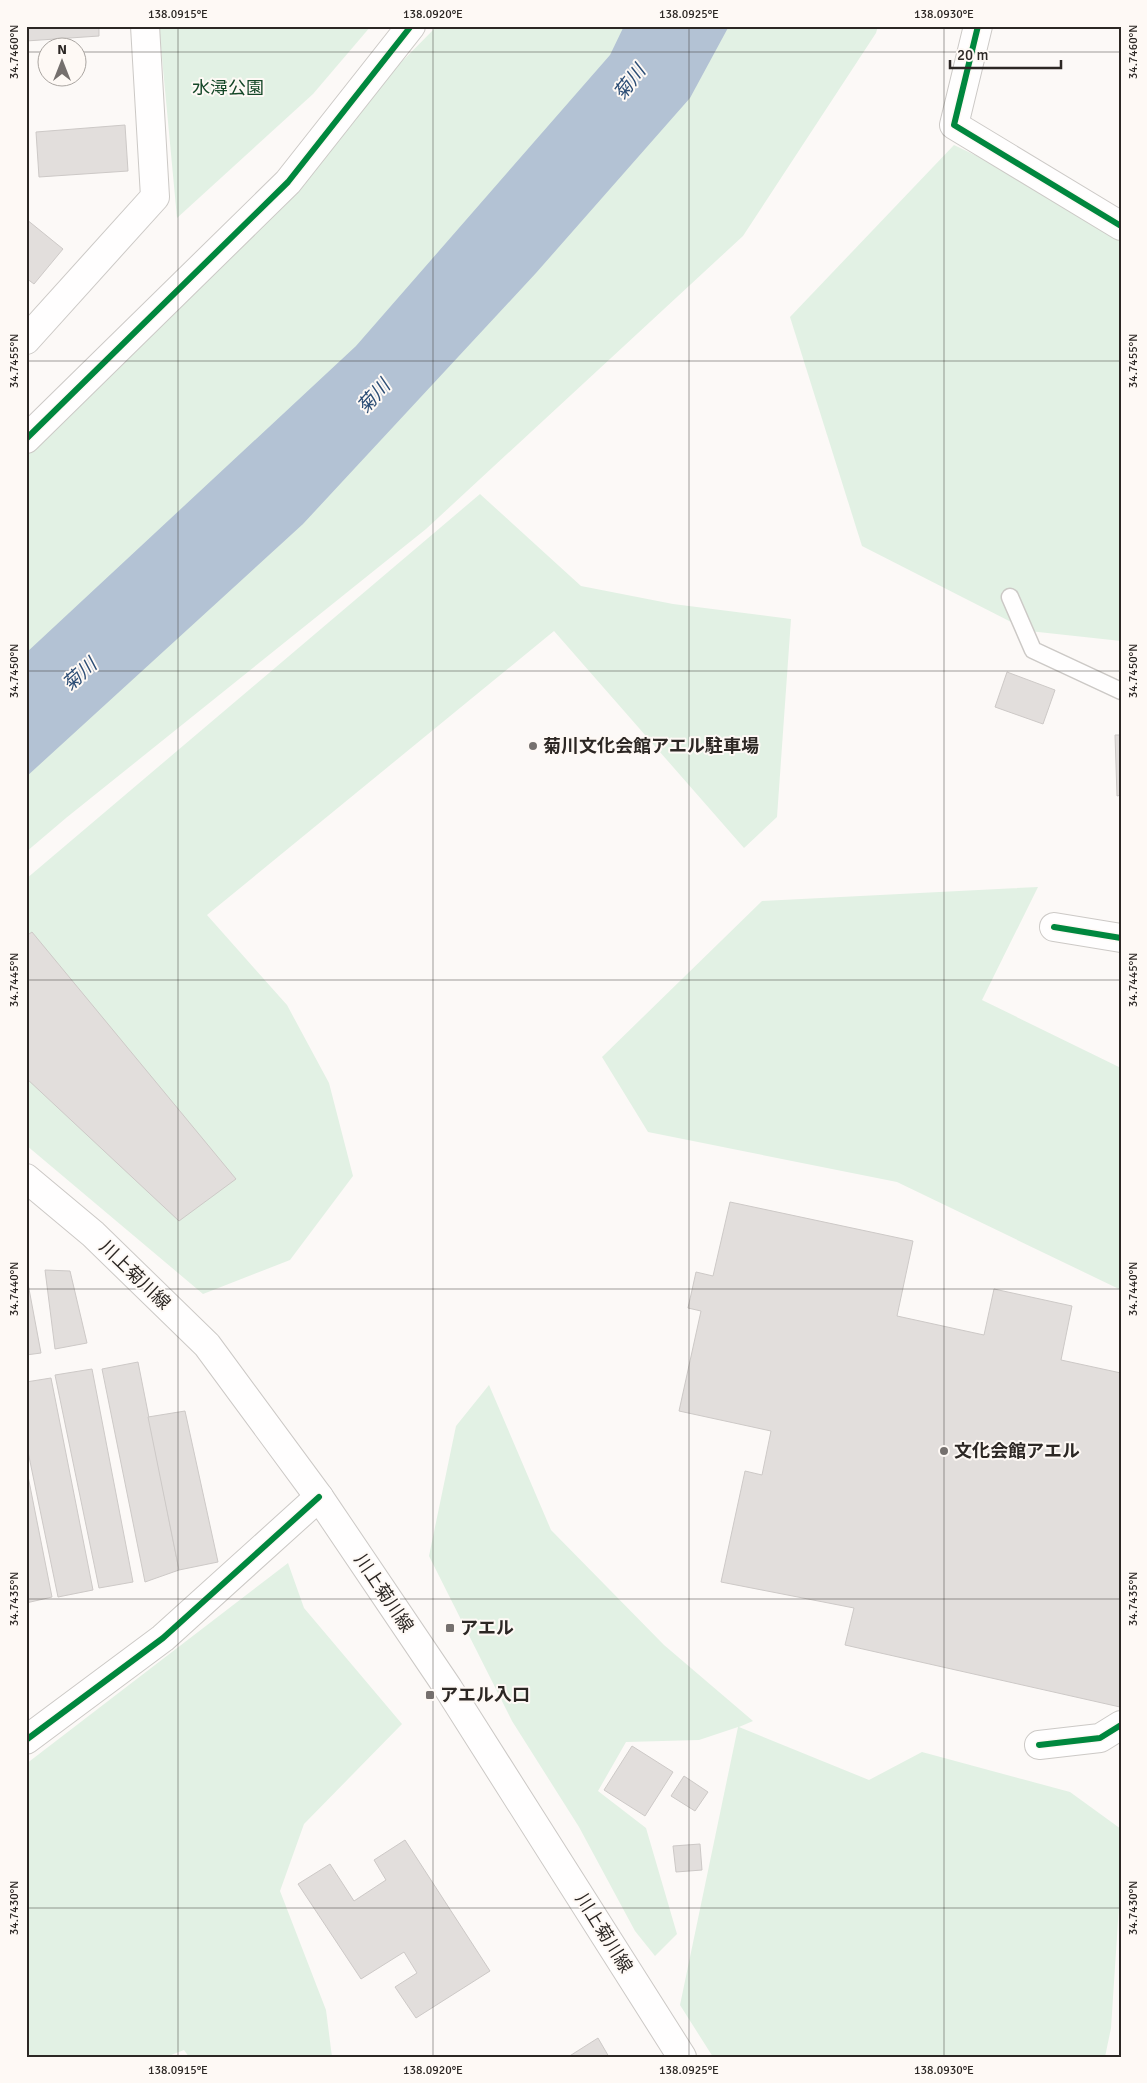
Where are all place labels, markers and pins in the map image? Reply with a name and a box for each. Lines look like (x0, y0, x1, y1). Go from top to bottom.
place label: 菊川文化会館アエル駐車場 (543, 735, 759, 757)
marker: 菊川文化会館アエル駐車場 (527, 740, 539, 752)
place label: 文化会館アエル (954, 1440, 1080, 1462)
marker: 文化会館アエル (938, 1445, 950, 1457)
place label: アエル (460, 1617, 514, 1639)
marker: アエル (444, 1622, 456, 1634)
place label: アエル入口 (440, 1684, 530, 1706)
marker: アエル入口 (424, 1689, 436, 1701)

